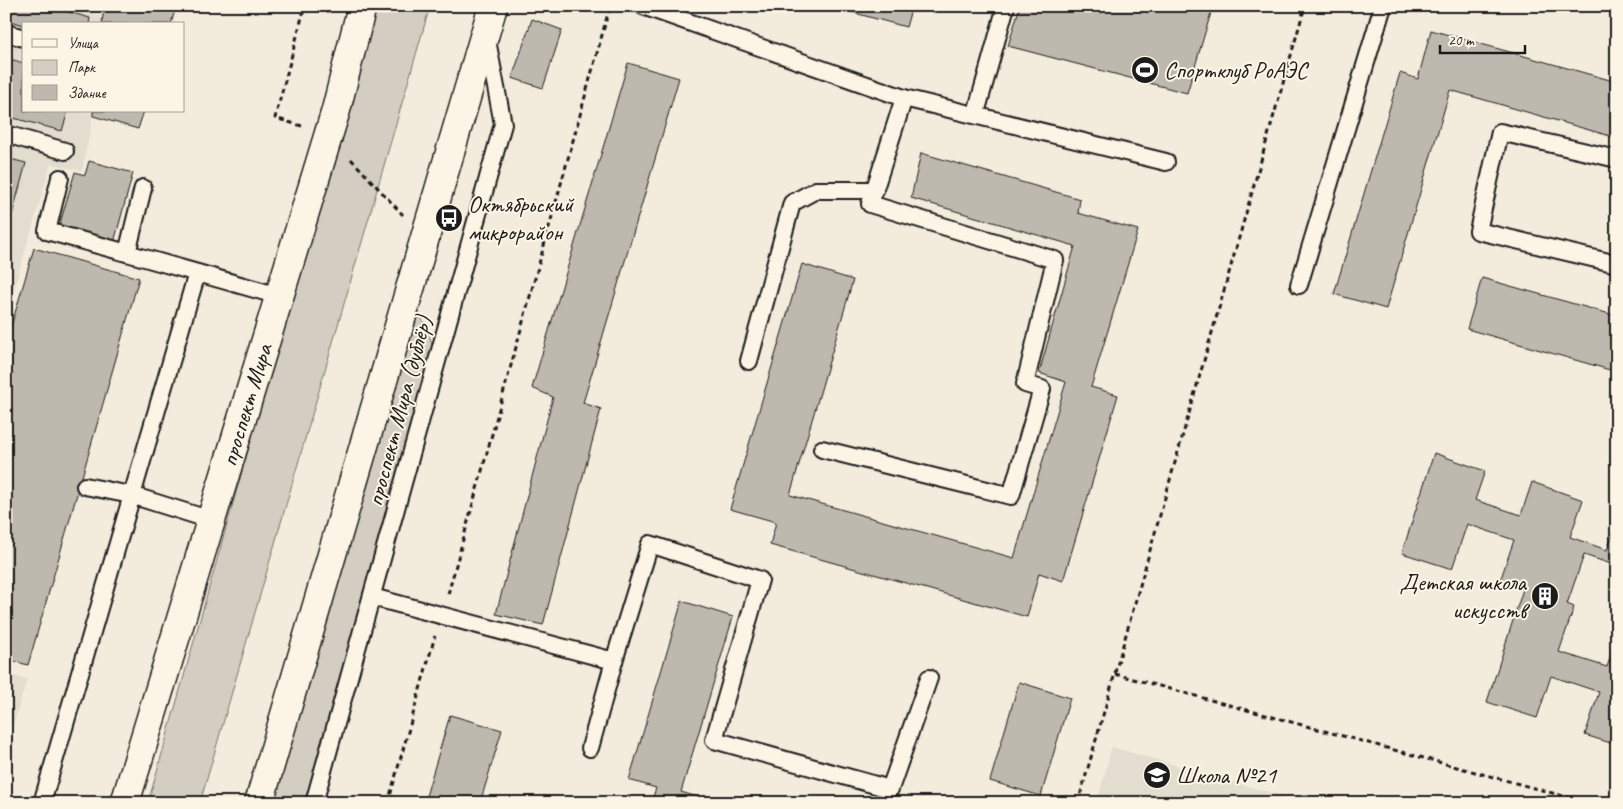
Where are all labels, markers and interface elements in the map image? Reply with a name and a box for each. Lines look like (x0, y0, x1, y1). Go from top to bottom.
legend (22, 22, 185, 112)
scale bar (1440, 22, 1526, 54)
text: 20 m (1448, 31, 1475, 50)
text: Улица (68, 34, 99, 53)
sports icon: Спортклуб РоАЭС (1130, 55, 1160, 85)
place label: Спортклуб РоАЭС (1164, 55, 1310, 85)
text: Парк (68, 58, 96, 77)
text: Здание (68, 84, 107, 103)
place label: Октябрьский микрорайон (468, 189, 575, 247)
bus stop icon: Октябрьский микрорайон (434, 203, 464, 233)
street label: проспект Мира (дублёр) (359, 312, 439, 509)
street label: проспект Мира (213, 339, 279, 470)
place label: Детская школа искусств (1400, 567, 1531, 625)
building icon: Детская школа искусств (1530, 581, 1560, 611)
school or university icon: Школа №21 (1142, 760, 1172, 790)
place label: Школа №21 (1176, 760, 1277, 790)

